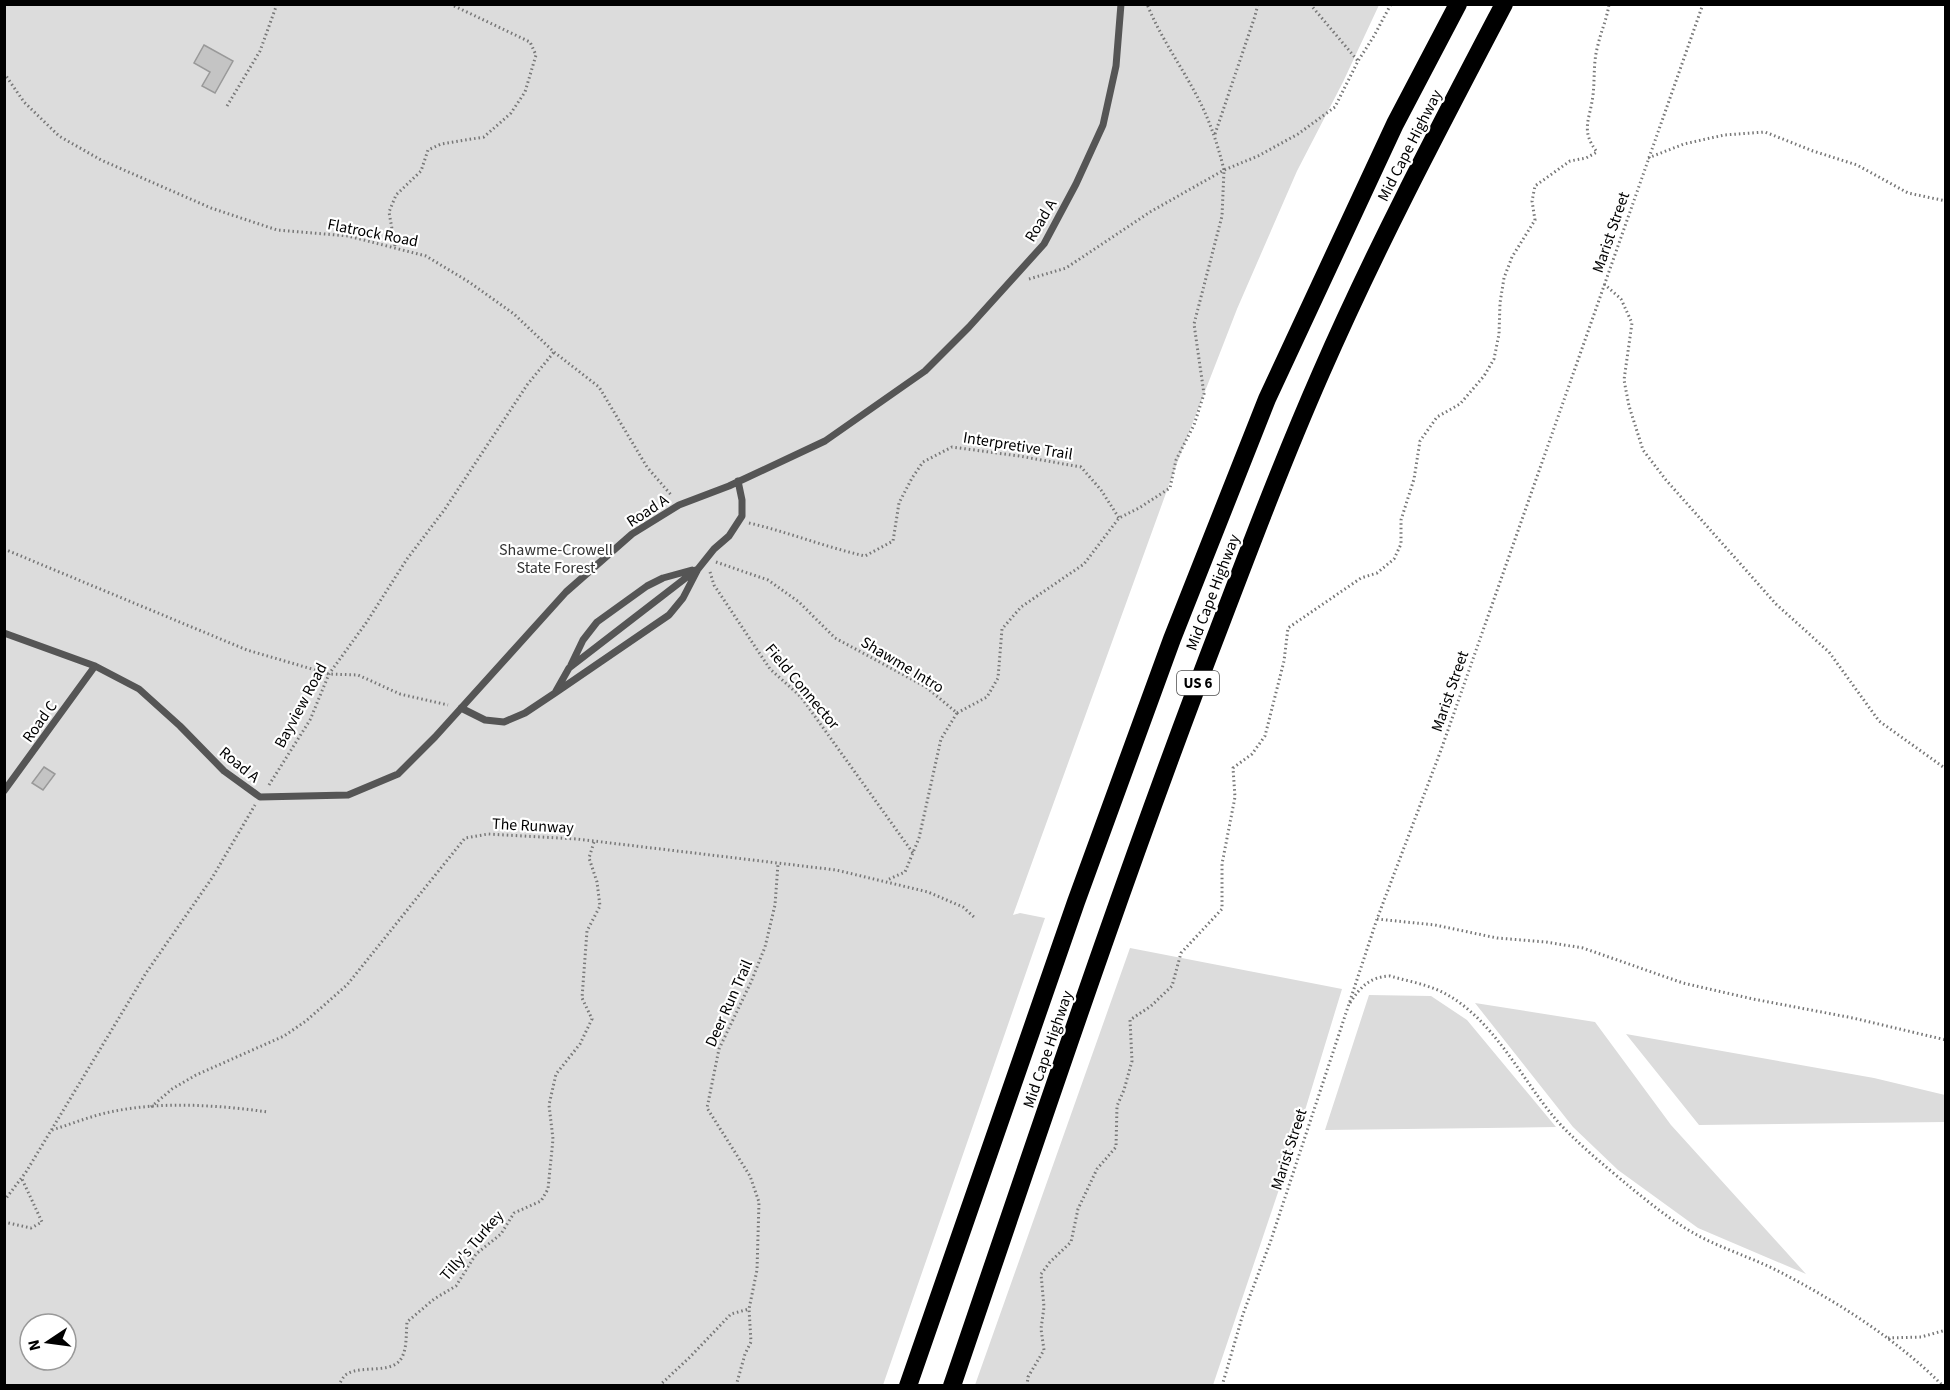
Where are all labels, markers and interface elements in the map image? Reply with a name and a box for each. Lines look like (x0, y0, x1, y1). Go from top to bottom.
street label: Mid Cape Highway (1372, 85, 1448, 205)
street label: Marist Street (1587, 188, 1635, 276)
street label: Road A (1020, 195, 1062, 246)
street label: Flatrock Road (326, 213, 420, 253)
street label: Interpretive Trail (961, 426, 1074, 466)
street label: Road A (622, 489, 673, 533)
street label: Mid Cape Highway (1181, 531, 1245, 654)
park label: Shawme-Crowell State Forest (499, 539, 613, 579)
street label: Shawme Intro (857, 631, 948, 698)
street label: Field Connector (760, 639, 845, 735)
street label: Marist Street (1426, 647, 1474, 735)
street label: Bayview Road (269, 659, 333, 752)
road number: US 6 (1177, 671, 1219, 695)
street label: Road C (17, 696, 62, 747)
street label: Road A (214, 742, 264, 788)
street label: The Runway (491, 813, 575, 839)
street label: Deer Run Trail (700, 956, 758, 1051)
street label: Mid Cape Highway (1018, 987, 1079, 1111)
street label: Marist Street (1265, 1105, 1313, 1193)
street label: Tilly's Turkey (435, 1205, 509, 1286)
north arrow (18, 1312, 78, 1372)
text: N (22, 1337, 46, 1353)

